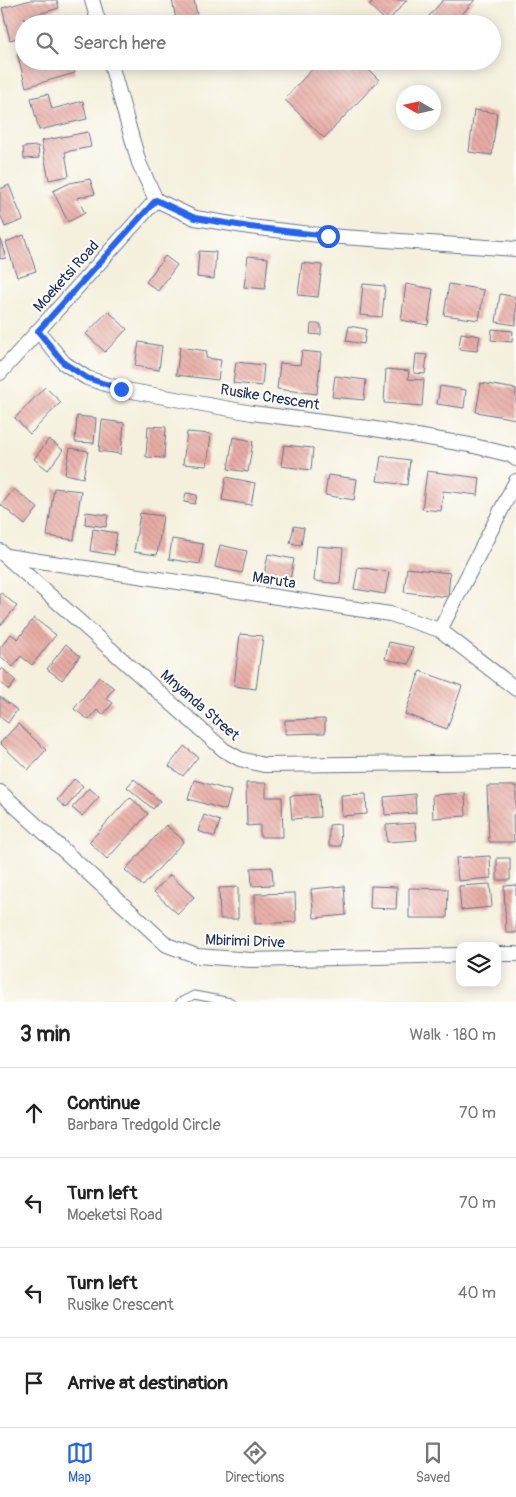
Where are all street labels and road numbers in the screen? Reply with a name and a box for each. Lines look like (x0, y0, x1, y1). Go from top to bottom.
street label: Moeketsi Road (29, 237, 103, 316)
street label: Rusike Crescent (219, 380, 322, 415)
street label: Maruta (251, 568, 297, 593)
street label: Mnyanda Street (156, 666, 244, 746)
street label: Mbirimi Drive (205, 931, 286, 952)

